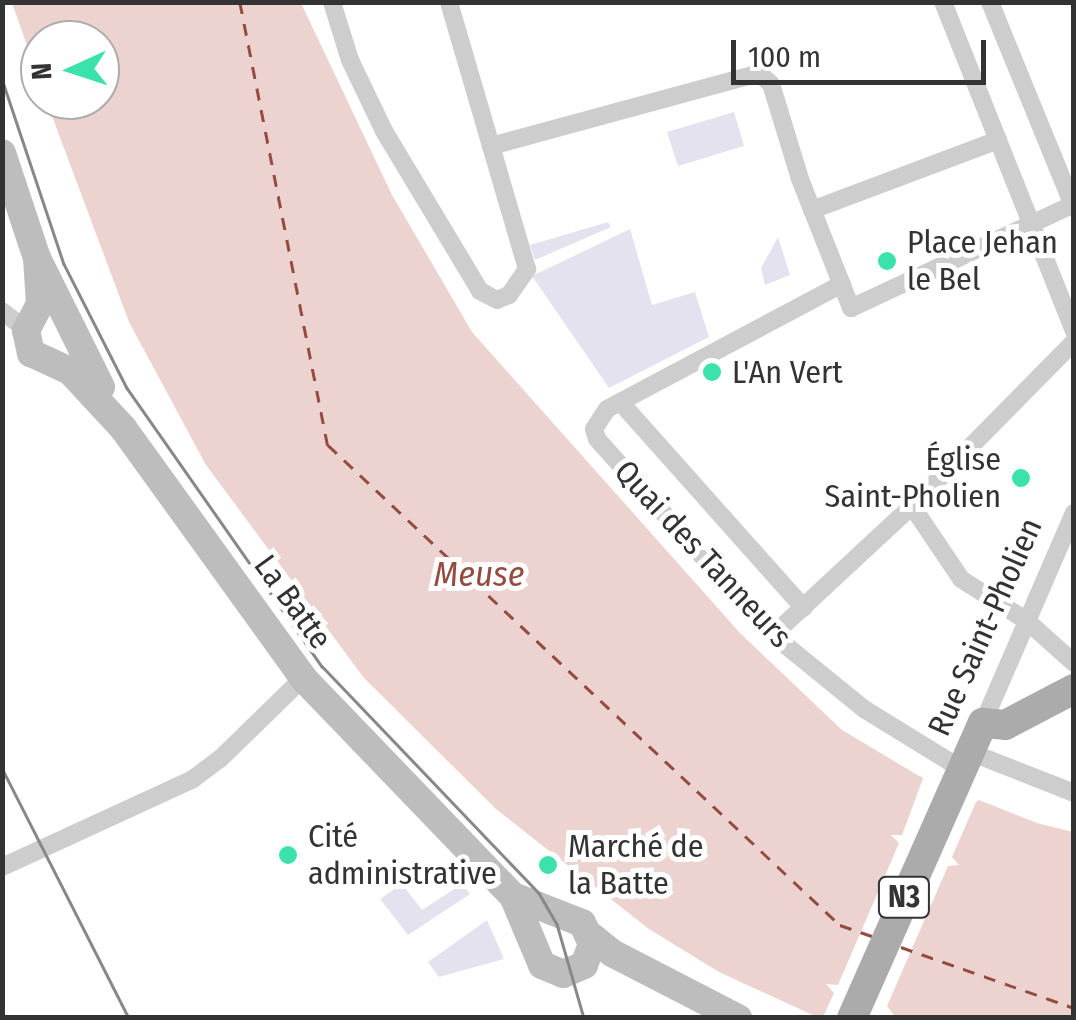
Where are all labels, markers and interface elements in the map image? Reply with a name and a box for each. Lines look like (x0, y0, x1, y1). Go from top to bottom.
north arrow (20, 20, 120, 120)
scale bar (736, 20, 991, 82)
text: 100 m (748, 39, 821, 75)
text: N (25, 62, 58, 81)
place label: Place Jehan le Bel (907, 224, 1058, 299)
marker: Place Jehan le Bel (876, 250, 898, 272)
place label: L'An Vert (732, 353, 843, 391)
marker: L'An Vert (701, 361, 723, 383)
place label: Église Saint-Pholien (825, 441, 1001, 516)
street label: Quai des Tanneurs (607, 452, 799, 656)
marker: Église Saint-Pholien (1010, 467, 1032, 489)
street label: Rue Saint-Pholien (920, 512, 1050, 742)
street label: La Batte (246, 548, 340, 656)
water label: Meuse (434, 553, 524, 595)
place label: Cité administrative (308, 818, 497, 893)
place label: Marché de la Batte (568, 828, 704, 903)
marker: Cité administrative (277, 844, 299, 866)
marker: Marché de la Batte (537, 854, 559, 876)
road number: N3 (876, 872, 932, 922)

